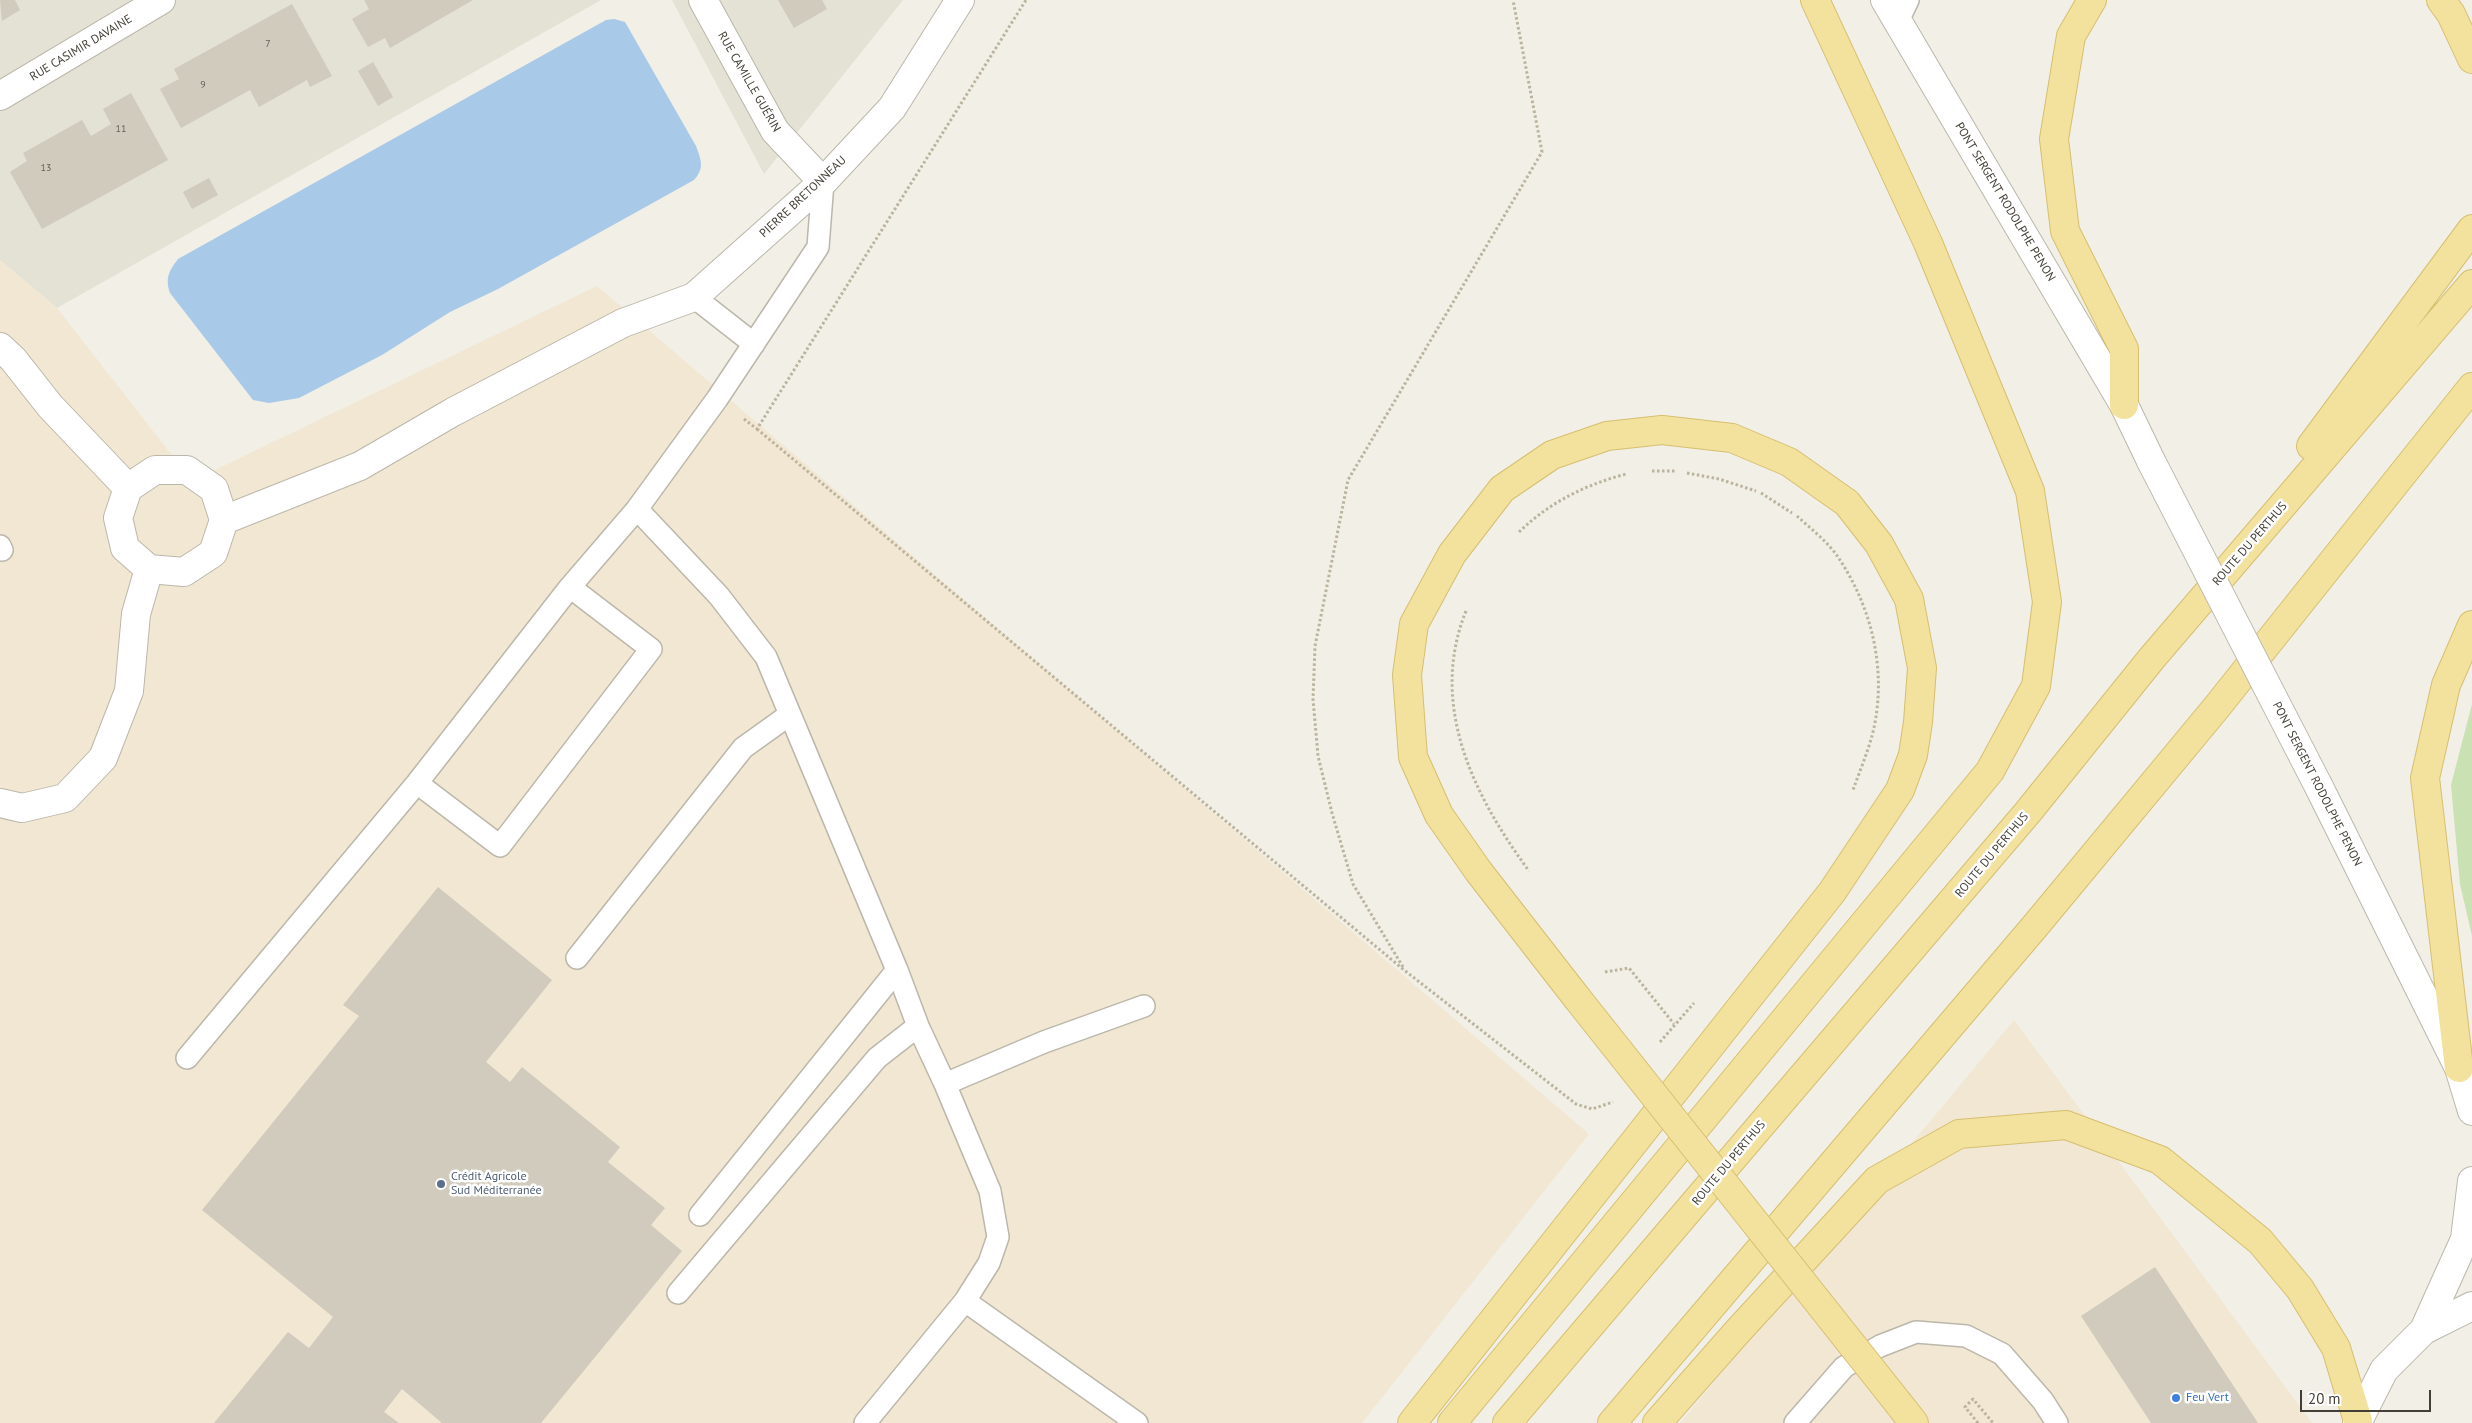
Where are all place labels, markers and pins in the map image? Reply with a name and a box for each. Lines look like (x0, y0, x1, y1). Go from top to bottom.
place label: Crédit Agricole Sud Méditerranée (451, 1170, 542, 1198)
marker: Crédit Agricole Sud Méditerranée (435, 1178, 447, 1190)
place label: Feu Vert (2186, 1391, 2229, 1405)
marker: Feu Vert (2170, 1392, 2182, 1404)

